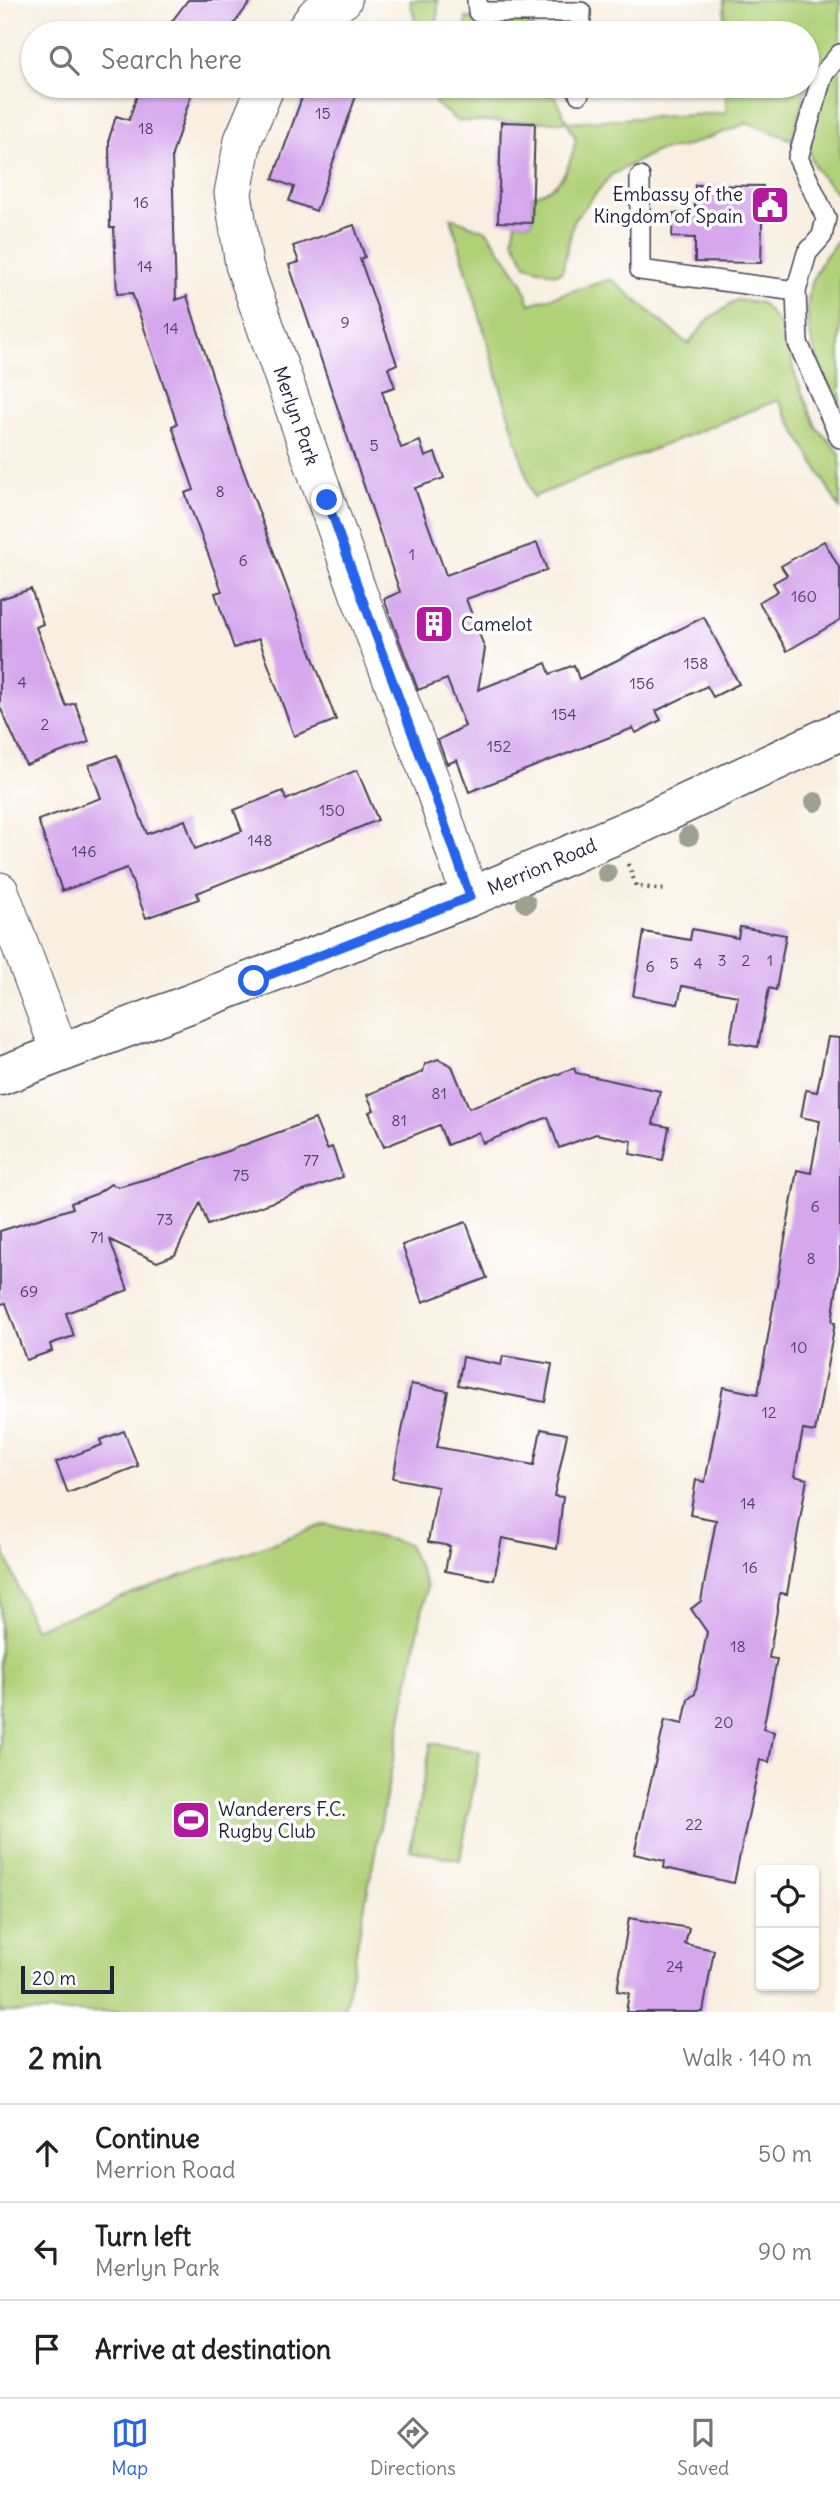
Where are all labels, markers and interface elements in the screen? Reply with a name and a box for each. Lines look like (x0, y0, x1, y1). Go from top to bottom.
search box (21, 21, 819, 98)
icon: search (45, 41, 83, 79)
text: Search here (101, 43, 242, 76)
house number: 15 (315, 103, 331, 123)
house number: 18 (138, 118, 154, 138)
place label: Embassy of the Kingdom of Spain (594, 182, 743, 228)
public building icon: Embassy of the Kingdom of Spain (749, 184, 791, 226)
house number: 16 (133, 192, 149, 212)
house number: 14 (137, 256, 153, 276)
house number: 9 (340, 312, 350, 332)
house number: 14 (163, 318, 179, 338)
street label: Merlyn Park (268, 363, 325, 469)
house number: 5 (369, 435, 379, 455)
house number: 8 (215, 481, 225, 501)
route end (311, 484, 342, 515)
house number: 1 (409, 544, 415, 564)
house number: 6 (238, 550, 248, 570)
house number: 160 (791, 586, 817, 606)
building icon: Camelot (413, 603, 455, 645)
place label: Camelot (461, 612, 532, 636)
house number: 158 (684, 653, 708, 673)
house number: 4 (17, 672, 27, 692)
house number: 156 (630, 673, 654, 693)
house number: 154 (552, 704, 576, 724)
house number: 2 (41, 714, 50, 734)
house number: 152 (487, 736, 511, 756)
house number: 150 (319, 800, 345, 820)
house number: 148 (248, 830, 272, 850)
street label: Merrion Road (484, 833, 600, 900)
house number: 146 (72, 841, 96, 861)
house number: 3 (717, 950, 727, 970)
house number: 2 (742, 950, 751, 970)
house number: 1 (767, 950, 773, 970)
house number: 5 (669, 953, 679, 973)
house number: 4 (693, 953, 703, 973)
house number: 6 (645, 956, 655, 976)
route start (238, 965, 269, 996)
house number: 81 (431, 1083, 447, 1103)
house number: 81 (391, 1110, 407, 1130)
house number: 77 (303, 1150, 319, 1170)
house number: 75 (232, 1165, 250, 1185)
house number: 6 (810, 1196, 820, 1216)
house number: 73 (157, 1209, 173, 1229)
house number: 71 (90, 1227, 104, 1247)
house number: 8 (806, 1248, 816, 1268)
house number: 69 (20, 1281, 38, 1301)
house number: 10 (791, 1337, 807, 1357)
house number: 12 (761, 1402, 777, 1422)
house number: 14 (740, 1493, 756, 1513)
house number: 16 (742, 1557, 758, 1577)
house number: 18 (730, 1636, 746, 1656)
house number: 20 (714, 1712, 734, 1732)
place label: Wanderers F.C. Rugby Club (218, 1797, 345, 1843)
sports icon: Wanderers F.C. Rugby Club (170, 1799, 212, 1841)
house number: 22 (685, 1814, 703, 1834)
map controls (756, 1865, 819, 1991)
button: locate (756, 1865, 819, 1928)
button: layers (756, 1928, 819, 1991)
house number: 24 (666, 1956, 684, 1976)
scale bar (21, 1963, 114, 1995)
text: 20 m (32, 1966, 76, 1990)
text: 2 min (28, 2039, 102, 2077)
text: Walk · 140 m (683, 2043, 812, 2072)
text: Continue (95, 2122, 200, 2155)
icon: ahead (28, 2134, 66, 2172)
text: 50 m (758, 2139, 812, 2168)
text: Merrion Road (95, 2155, 235, 2184)
text: Turn left (95, 2220, 191, 2253)
icon: left (28, 2232, 66, 2270)
text: 90 m (758, 2237, 812, 2266)
text: Merlyn Park (95, 2253, 220, 2282)
icon: arrive (28, 2330, 66, 2368)
text: Arrive at destination (95, 2333, 331, 2366)
tab: Map (111, 2414, 149, 2480)
tab: Directions (370, 2414, 456, 2480)
tab: Saved (677, 2414, 729, 2480)

